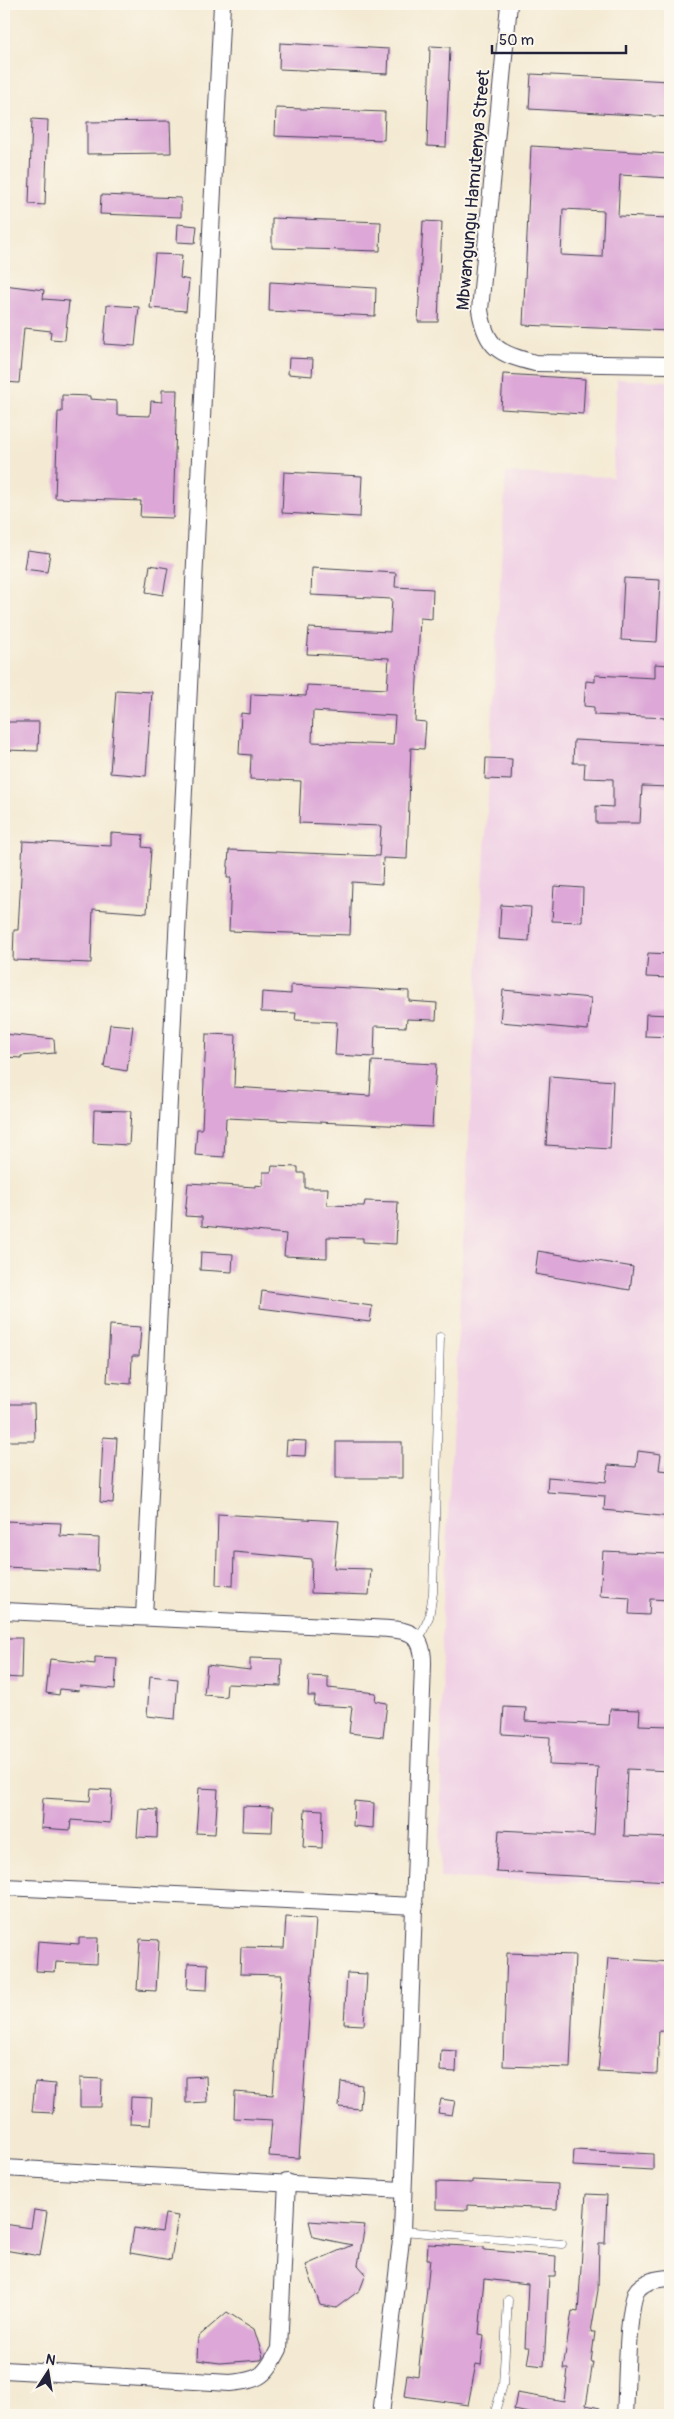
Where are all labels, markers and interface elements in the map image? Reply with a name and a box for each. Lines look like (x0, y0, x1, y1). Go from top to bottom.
scale bar (492, 22, 625, 54)
text: 50 m (499, 31, 534, 50)
street label: Mbwangungu Hamutenya Street (452, 68, 496, 311)
north arrow (22, 2346, 72, 2396)
text: N (44, 2350, 57, 2369)

